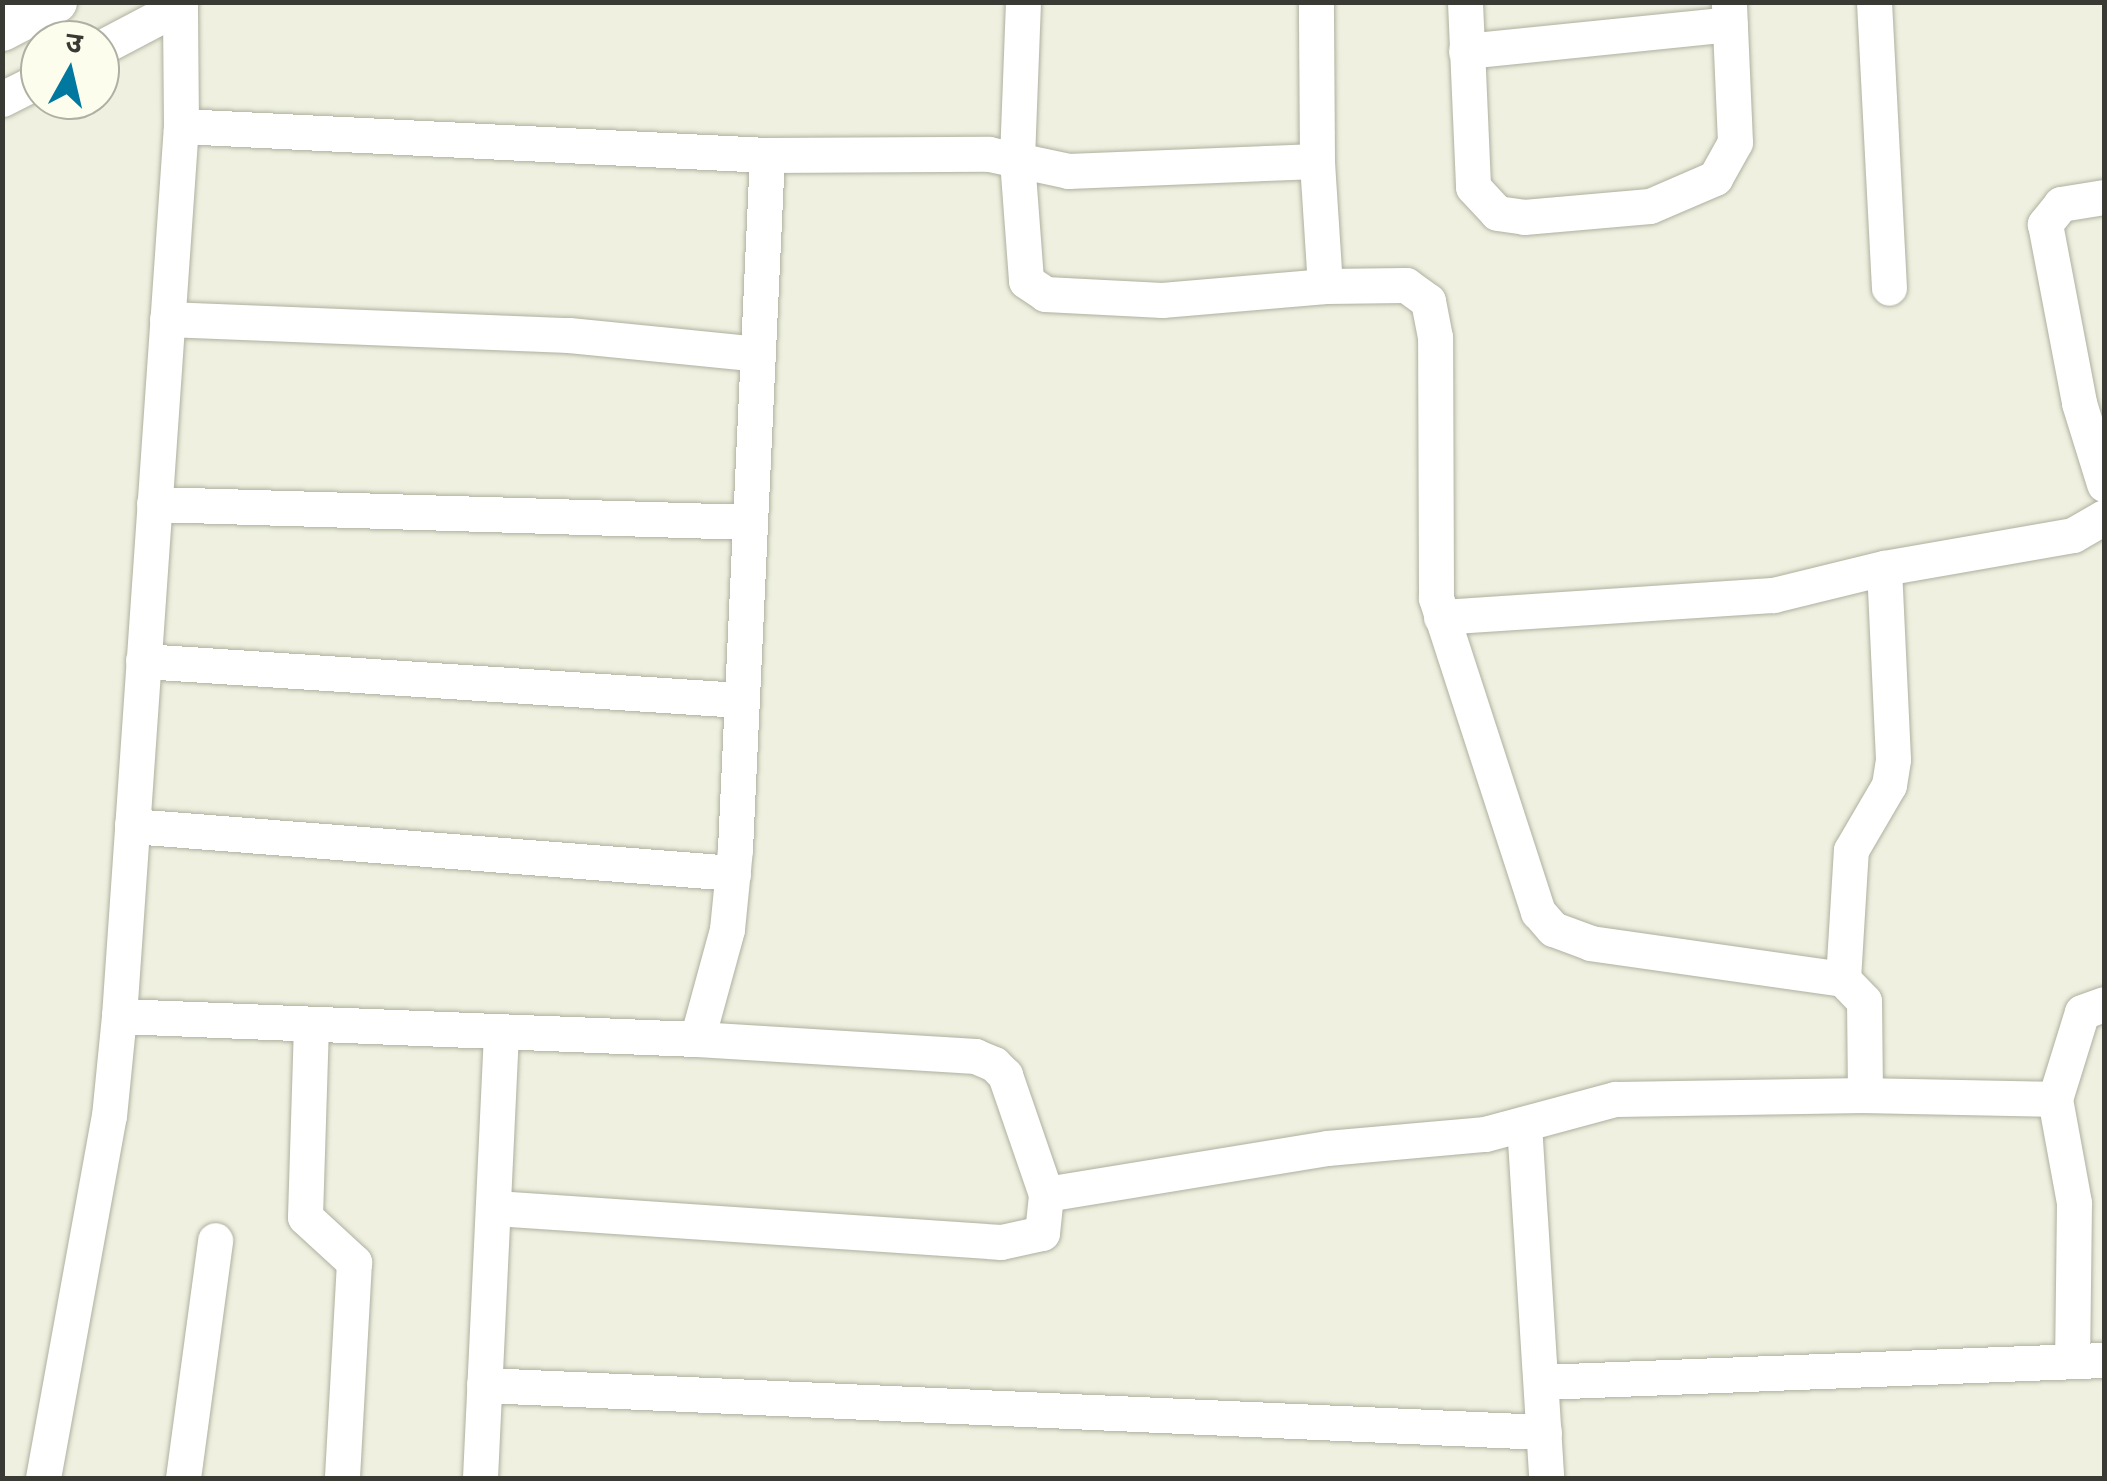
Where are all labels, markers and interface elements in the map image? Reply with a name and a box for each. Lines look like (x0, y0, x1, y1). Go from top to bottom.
north arrow (20, 20, 120, 120)
text: उ (63, 22, 85, 61)

